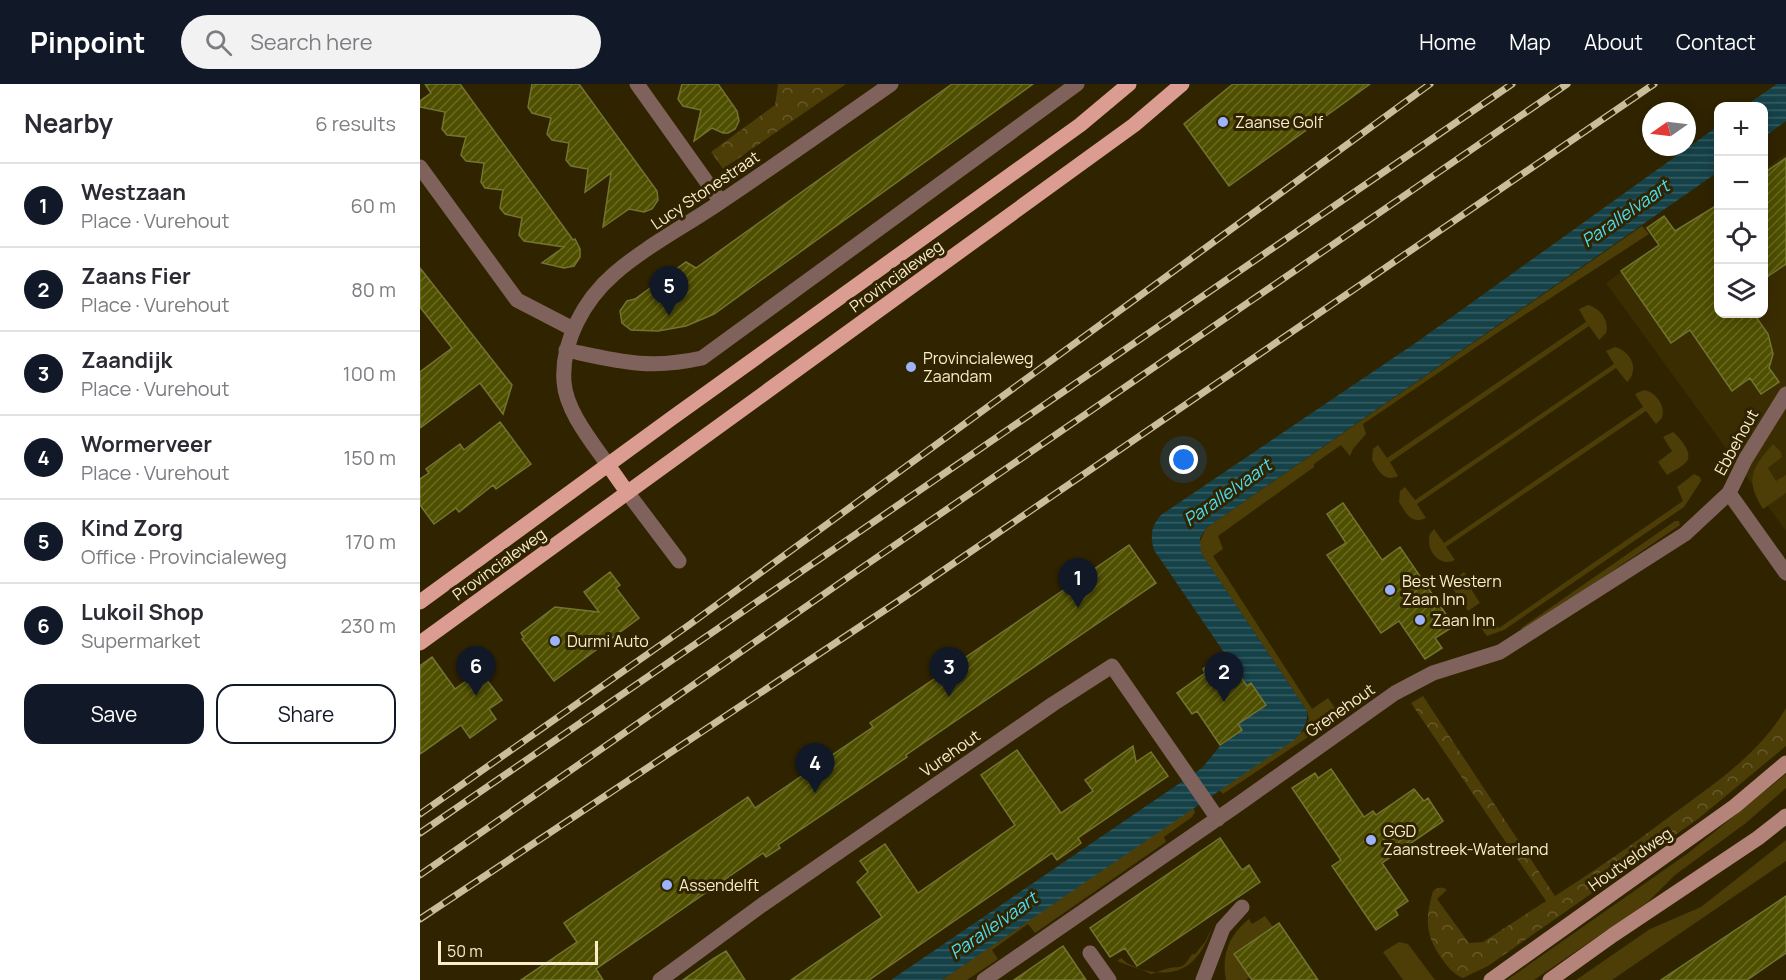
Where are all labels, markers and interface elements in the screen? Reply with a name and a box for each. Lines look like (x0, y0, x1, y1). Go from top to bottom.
search box (181, 15, 601, 69)
text: Pinpoint (30, 23, 145, 61)
icon: search (202, 26, 235, 59)
text: Search here (250, 27, 373, 57)
text: Home (1419, 28, 1476, 56)
text: Map (1509, 28, 1551, 56)
text: About (1584, 28, 1643, 56)
text: Contact (1676, 28, 1756, 56)
north arrow (1642, 102, 1696, 156)
map controls (1714, 102, 1768, 318)
button: + (1714, 102, 1768, 156)
text: Nearby (24, 105, 113, 141)
text: 6 results (315, 110, 396, 137)
place label: Zaanse Golf (1235, 111, 1324, 133)
marker: Zaanse Golf (1216, 115, 1230, 129)
street label: Lucy Stonestraat (646, 146, 764, 234)
button: − (1714, 156, 1768, 210)
water label: Parallelvaart (1576, 173, 1675, 252)
text: Westzaan (81, 177, 186, 207)
text: 1 (39, 192, 48, 219)
text: 60 m (350, 192, 396, 219)
text: Place · Vurehout (81, 207, 230, 234)
button: locate (1714, 210, 1768, 264)
street label: Provincialeweg (845, 235, 947, 317)
text: Zaans Fier (81, 261, 191, 291)
button: layers (1714, 264, 1768, 318)
pin: 5 (650, 266, 688, 316)
text: 2 (38, 276, 49, 303)
text: 80 m (351, 276, 396, 303)
text: Place · Vurehout (81, 291, 230, 318)
text: Zaandijk (81, 345, 172, 375)
place label: Provincialeweg Zaandam (923, 347, 1034, 387)
text: 3 (38, 360, 49, 387)
text: 100 m (343, 360, 396, 387)
marker: Provincialeweg Zaandam (904, 360, 918, 374)
text: Place · Vurehout (81, 375, 230, 402)
street label: Ebbehout (1709, 405, 1763, 479)
text: Wormerveer (81, 429, 212, 459)
text: 4 (37, 444, 50, 471)
text: 150 m (343, 444, 396, 471)
your location (1169, 445, 1198, 474)
water label: Parallelvaart (1178, 452, 1277, 531)
text: Place · Vurehout (81, 459, 230, 486)
text: Kind Zorg (81, 513, 183, 543)
street label: Provincialeweg (448, 523, 550, 605)
text: 5 (38, 528, 49, 555)
text: 170 m (345, 528, 396, 555)
text: Office · Provincialeweg (81, 543, 287, 570)
pin: 1 (1058, 558, 1098, 608)
place label: Best Western Zaan Inn (1402, 570, 1502, 610)
marker: Best Western Zaan Inn (1383, 583, 1397, 597)
text: Lukoil Shop (81, 597, 204, 627)
place label: Zaan Inn (1432, 609, 1495, 631)
text: 6 (37, 612, 50, 639)
text: 230 m (340, 612, 396, 639)
marker: Zaan Inn (1413, 613, 1427, 627)
text: Supermarket (81, 627, 201, 654)
place label: Durmi Auto (567, 630, 649, 652)
marker: Durmi Auto (548, 634, 562, 648)
pin: 6 (456, 646, 496, 696)
pin: 3 (930, 648, 968, 697)
pin: 2 (1204, 652, 1244, 702)
street label: Grenehout (1301, 678, 1379, 742)
button: Save (24, 684, 204, 744)
button: Share (216, 684, 396, 744)
street label: Vurehout (916, 724, 984, 782)
pin: 4 (796, 744, 834, 793)
place label: GGD Zaanstreek-Waterland (1383, 820, 1549, 860)
street label: Houtveldweg (1584, 822, 1676, 896)
marker: GGD Zaanstreek-Waterland (1364, 833, 1378, 847)
place label: Assendelft (679, 874, 759, 896)
marker: Assendelft (660, 878, 674, 892)
water label: Parallelvaart (944, 885, 1043, 964)
scale bar (438, 938, 598, 966)
text: 50 m (447, 940, 483, 962)

